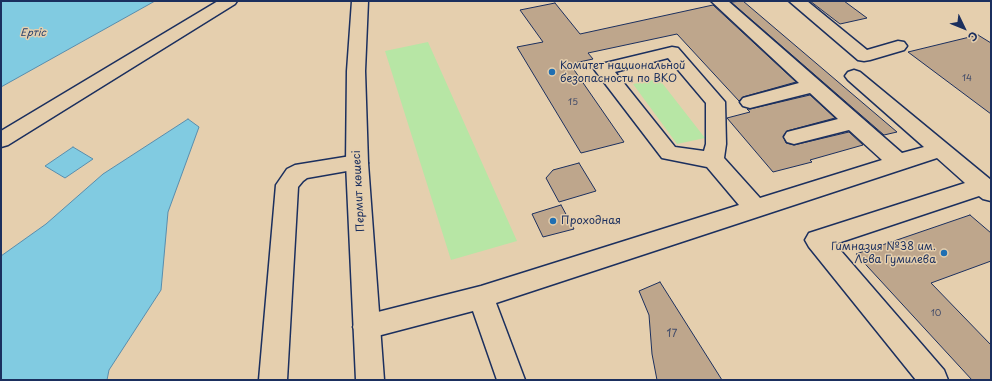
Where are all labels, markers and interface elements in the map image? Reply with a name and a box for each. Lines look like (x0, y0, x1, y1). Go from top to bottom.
north arrow (944, 8, 984, 48)
water label: Ертіс (20, 27, 46, 39)
text: С (964, 28, 982, 45)
place label: Комитет национальной безопасности по ВКО (560, 59, 686, 85)
marker: Комитет национальной безопасности по ВКО (547, 67, 557, 77)
house number: 14 (962, 74, 972, 84)
house number: 15 (568, 98, 578, 108)
street label: Пермит көшесі (350, 150, 368, 232)
place label: Проходная (561, 214, 621, 228)
marker: Проходная (548, 216, 558, 226)
place label: Гимназия №38 им. Льва Гумилева (831, 240, 936, 266)
marker: Гимназия №38 им. Льва Гумилева (939, 248, 949, 258)
house number: 10 (931, 309, 941, 319)
house number: 17 (667, 327, 677, 341)

